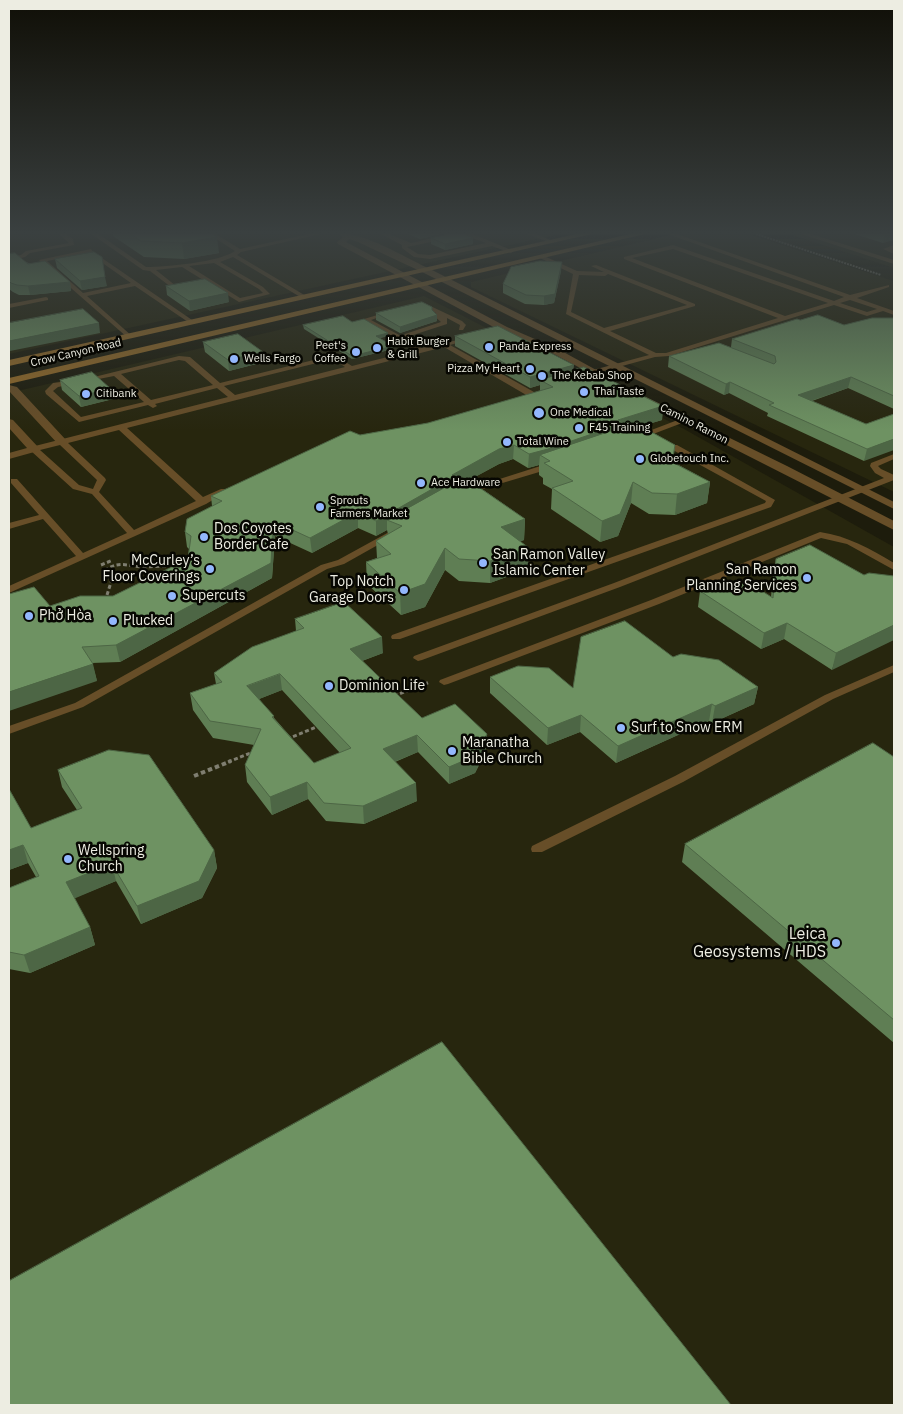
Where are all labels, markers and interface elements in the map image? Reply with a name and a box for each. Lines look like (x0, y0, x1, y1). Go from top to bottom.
place label: Habit Burger & Grill (387, 335, 449, 361)
street label: Crow Canyon Road (29, 336, 123, 370)
place label: Peet's Coffee (314, 339, 346, 365)
place label: Panda Express (499, 340, 572, 354)
marker: Panda Express (483, 341, 495, 353)
marker: Habit Burger & Grill (371, 342, 383, 354)
marker: Peet's Coffee (350, 346, 362, 358)
place label: Wells Fargo (244, 352, 301, 366)
marker: Wells Fargo (228, 353, 240, 365)
place label: Pizza My Heart (447, 362, 520, 376)
marker: Pizza My Heart (524, 363, 536, 375)
place label: The Kebab Shop (552, 369, 632, 383)
marker: The Kebab Shop (536, 370, 548, 382)
place label: Thai Taste (594, 385, 644, 399)
marker: Thai Taste (578, 386, 590, 398)
place label: Citibank (96, 387, 136, 401)
marker: Citibank (80, 388, 92, 400)
street label: Camino Ramon (658, 401, 730, 447)
marker: One Medical (532, 406, 546, 420)
place label: One Medical (550, 406, 611, 420)
place label: F45 Training (589, 421, 650, 435)
marker: F45 Training (573, 422, 585, 434)
place label: Total Wine (517, 435, 569, 449)
marker: Total Wine (501, 436, 513, 448)
place label: Globetouch Inc. (650, 452, 729, 466)
marker: Globetouch Inc. (634, 453, 646, 465)
place label: Ace Hardware (431, 476, 500, 490)
marker: Ace Hardware (415, 477, 427, 489)
place label: Sprouts Farmers Market (330, 494, 408, 520)
marker: Sprouts Farmers Market (314, 501, 326, 513)
place label: Dos Coyotes Border Cafe (214, 521, 292, 554)
marker: Dos Coyotes Border Cafe (198, 531, 210, 543)
place label: San Ramon Valley Islamic Center (493, 547, 605, 580)
place label: McCurley’s Floor Coverings (103, 553, 200, 586)
marker: San Ramon Valley Islamic Center (477, 557, 489, 569)
place label: San Ramon Planning Services (686, 562, 797, 594)
marker: McCurley’s Floor Coverings (204, 563, 216, 575)
marker: San Ramon Planning Services (801, 572, 813, 584)
place label: Top Notch Garage Doors (309, 574, 394, 606)
marker: Top Notch Garage Doors (398, 584, 410, 596)
place label: Supercuts (182, 588, 246, 604)
marker: Supercuts (166, 590, 178, 602)
place label: Phở Hòa (39, 608, 92, 624)
marker: Phở Hòa (23, 610, 35, 622)
place label: Plucked (123, 613, 173, 629)
marker: Plucked (107, 615, 119, 627)
place label: Dominion Life (339, 678, 425, 694)
marker: Dominion Life (323, 680, 335, 692)
place label: Surf to Snow ERM (631, 720, 743, 736)
marker: Surf to Snow ERM (615, 722, 627, 734)
place label: Maranatha Bible Church (462, 735, 542, 768)
marker: Maranatha Bible Church (446, 745, 458, 757)
place label: Wellspring Church (78, 843, 144, 876)
marker: Wellspring Church (62, 853, 74, 865)
place label: Leica Geosystems / HDS (693, 924, 826, 962)
marker: Leica Geosystems / HDS (830, 937, 842, 949)

